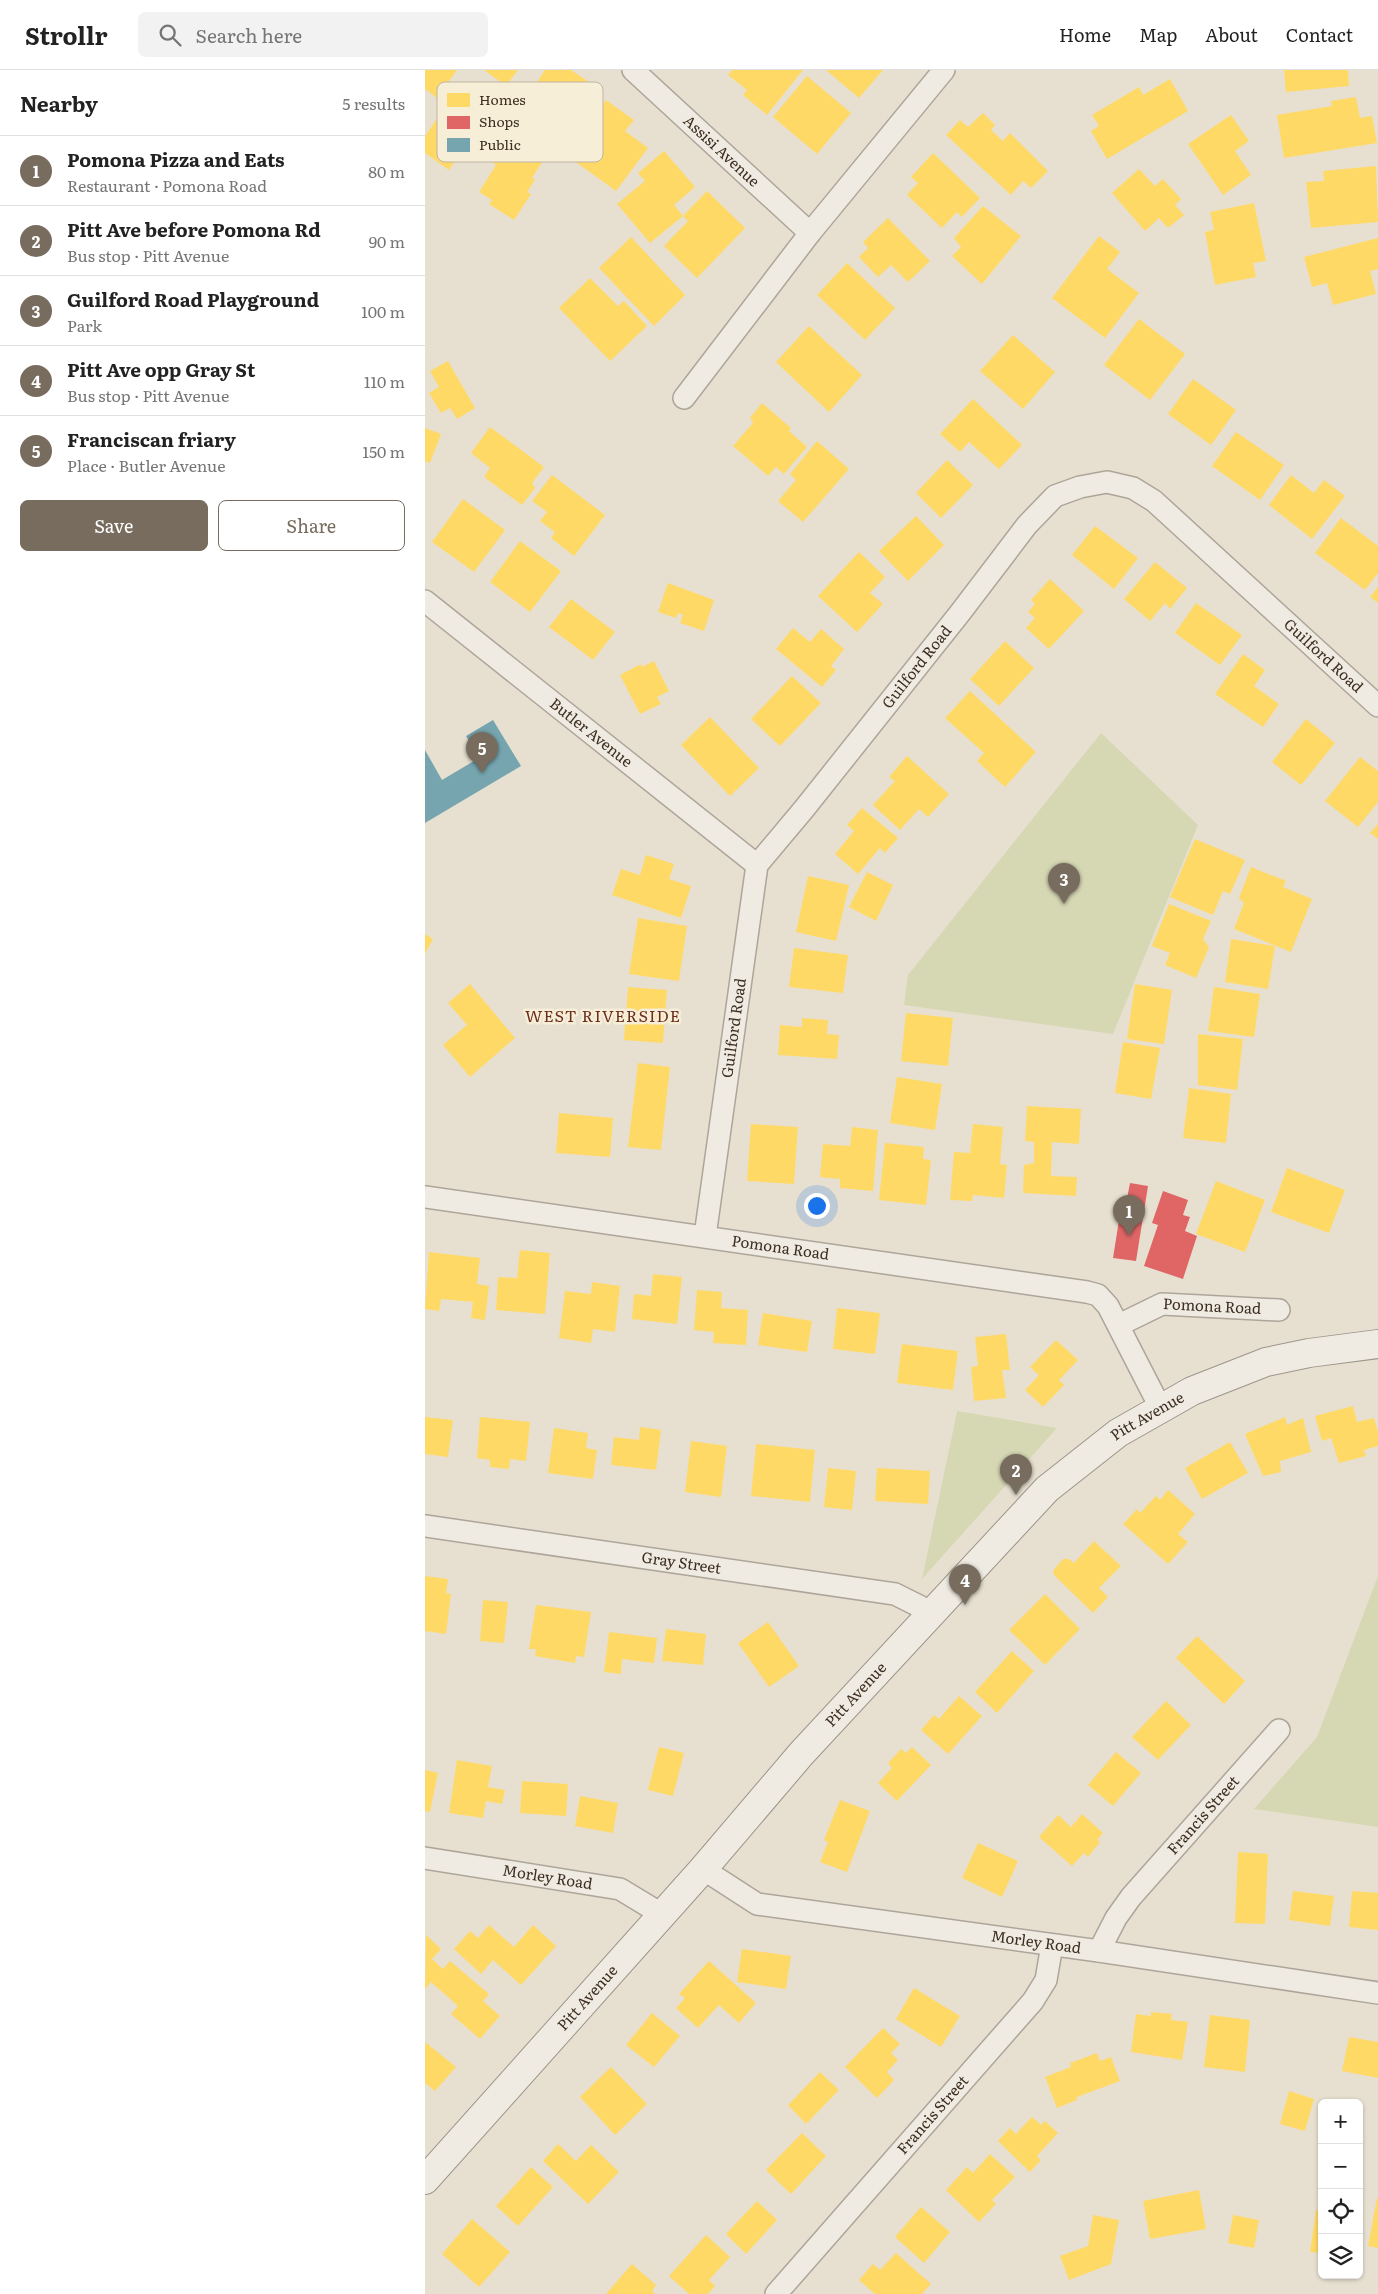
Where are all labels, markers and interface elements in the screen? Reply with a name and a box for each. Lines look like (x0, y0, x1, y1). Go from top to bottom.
search box (138, 12, 488, 57)
text: Strollr (25, 17, 108, 52)
icon: search (156, 21, 184, 49)
text: Search here (196, 21, 302, 49)
text: Home (1059, 21, 1111, 48)
text: Map (1139, 21, 1177, 48)
text: About (1205, 21, 1258, 48)
text: Contact (1286, 21, 1353, 48)
legend (437, 82, 603, 162)
text: Nearby (20, 87, 98, 118)
text: Homes (479, 89, 526, 109)
text: 5 results (342, 91, 405, 115)
street label: Assisi Avenue (679, 109, 766, 192)
text: Shops (479, 111, 519, 131)
text: Public (479, 134, 521, 154)
text: Pomona Pizza and Eats (67, 145, 285, 173)
text: 1 (33, 159, 39, 183)
text: 80 m (368, 159, 405, 183)
text: Restaurant · Pomona Road (67, 173, 267, 197)
text: Pitt Ave before Pomona Rd (67, 215, 321, 243)
text: 2 (32, 229, 40, 253)
text: 90 m (369, 229, 405, 253)
text: Bus stop · Pitt Avenue (67, 243, 229, 267)
text: Guilford Road Playground (67, 285, 319, 313)
text: 3 (32, 299, 40, 323)
text: 100 m (361, 299, 405, 323)
text: Park (67, 313, 102, 337)
text: Pitt Ave opp Gray St (67, 355, 255, 383)
text: 4 (31, 369, 41, 393)
text: 110 m (364, 369, 405, 393)
text: Bus stop · Pitt Avenue (67, 383, 229, 407)
text: Franciscan friary (67, 425, 236, 453)
text: 5 (32, 439, 40, 463)
text: 150 m (362, 439, 405, 463)
text: Place · Butler Avenue (67, 453, 225, 477)
button: Save (20, 500, 208, 551)
button: Share (218, 500, 405, 551)
street label: Guilford Road (1279, 612, 1369, 697)
street label: Guilford Road (875, 620, 956, 713)
street label: Butler Avenue (545, 692, 638, 772)
pin: 5 (466, 732, 498, 773)
pin: 3 (1048, 863, 1080, 904)
street label: Guilford Road (714, 976, 751, 1079)
district label: WEST RIVERSIDE (525, 1003, 681, 1027)
your location (804, 1193, 830, 1219)
pin: 1 (1113, 1195, 1145, 1236)
street label: Pomona Road (730, 1228, 831, 1265)
street label: Pomona Road (1163, 1291, 1262, 1319)
street label: Pitt Avenue (1104, 1385, 1188, 1445)
pin: 2 (1000, 1454, 1032, 1495)
street label: Gray Street (640, 1544, 723, 1579)
pin: 4 (949, 1564, 981, 1605)
street label: Pitt Avenue (819, 1656, 891, 1731)
street label: Francis Street (1161, 1770, 1244, 1859)
street label: Morley Road (501, 1858, 594, 1894)
street label: Morley Road (990, 1923, 1083, 1958)
street label: Pitt Avenue (551, 1959, 622, 2035)
street label: Francis Street (891, 2069, 973, 2159)
map controls (1318, 2099, 1363, 2279)
button: + (1318, 2099, 1363, 2144)
button: − (1318, 2144, 1363, 2189)
button: locate (1318, 2189, 1363, 2234)
button: layers (1318, 2234, 1363, 2279)

